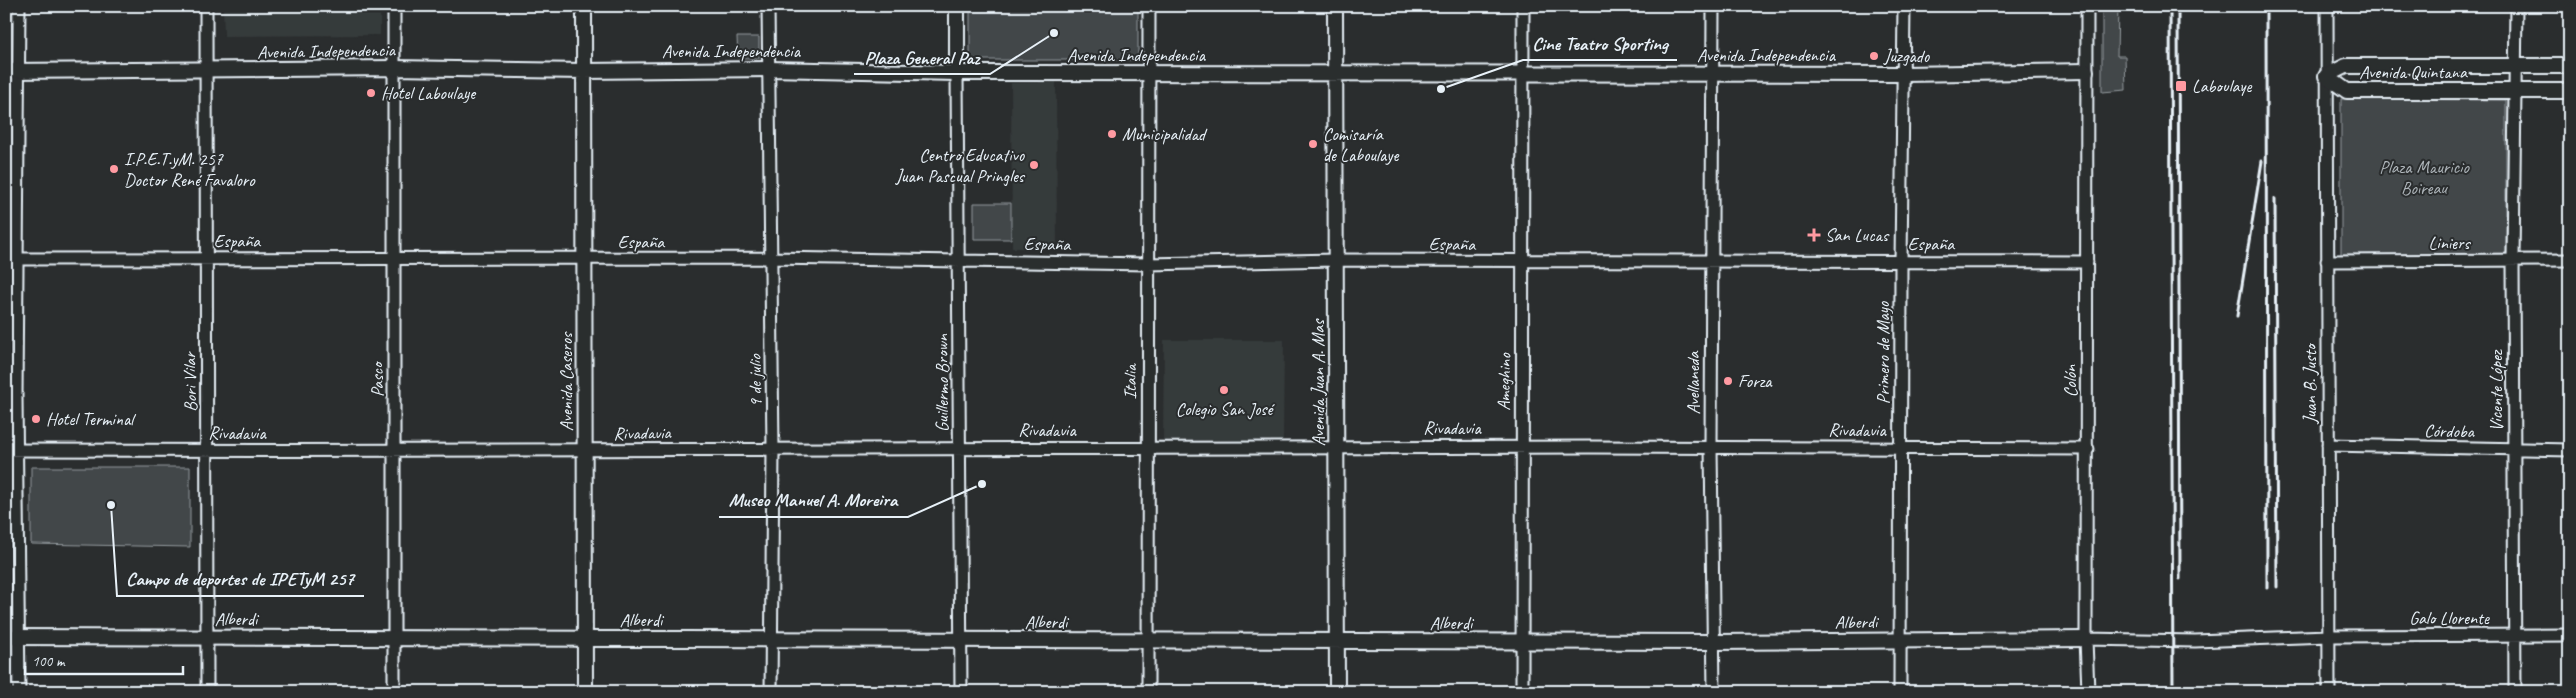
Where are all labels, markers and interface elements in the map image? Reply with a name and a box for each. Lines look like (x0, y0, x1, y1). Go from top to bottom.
callout: Cine Teatro Sporting (1523, 26, 1677, 60)
text: Cine Teatro Sporting (1532, 32, 1670, 56)
street label: Avenida Independencia (257, 39, 397, 63)
street label: Avenida Independencia (662, 40, 802, 62)
callout: Plaza General Paz (854, 40, 990, 74)
street label: Avenida Independencia (1067, 44, 1207, 66)
street label: Avenida Independencia (1697, 44, 1837, 66)
place label: Juzgado (1883, 45, 1931, 67)
text: Plaza General Paz (864, 46, 982, 70)
marker: Juzgado (1868, 50, 1880, 62)
street label: Avenida Quintana (2359, 61, 2468, 83)
place label: Laboulaye (2192, 75, 2252, 97)
marker: Laboulaye (2174, 79, 2188, 93)
place label: Hotel Laboulaye (381, 82, 476, 104)
marker: Hotel Laboulaye (365, 87, 377, 99)
place label: Municipalidad (1122, 123, 1208, 145)
place label: Comisaría de Laboulaye (1323, 123, 1399, 166)
marker: Municipalidad (1106, 128, 1118, 140)
marker: Comisaría de Laboulaye (1307, 138, 1319, 150)
place label: Centro Educativo Juan Pascual Pringles (895, 144, 1026, 187)
place label: I.P.E.T.yM. 257 Doctor René Favaloro (124, 148, 256, 191)
park label: Plaza Mauricio Boireau (2379, 156, 2470, 199)
marker: Centro Educativo Juan Pascual Pringles (1028, 159, 1040, 171)
marker: I.P.E.T.yM. 257 Doctor René Favaloro (108, 163, 120, 175)
place label: San Lucas (1825, 224, 1890, 246)
marker: San Lucas (1807, 228, 1821, 242)
street label: España (214, 230, 261, 252)
street label: España (618, 231, 665, 253)
street label: Liniers (2428, 232, 2471, 254)
street label: España (1024, 233, 1071, 255)
street label: España (1429, 233, 1476, 255)
street label: España (1908, 233, 1955, 255)
street label: Primero de Mayo (1872, 300, 1894, 404)
street label: Avenida Juan A. Mas (1307, 318, 1329, 446)
street label: Avenida Caseros (555, 331, 577, 431)
street label: Guillermo Brown (931, 333, 953, 432)
street label: Juan B. Justo (2299, 343, 2321, 424)
street label: Vicente López (2485, 348, 2507, 432)
street label: Avellaneda (1682, 350, 1704, 414)
street label: Bori Vilar (178, 351, 202, 412)
street label: Ameghino (1493, 351, 1516, 411)
street label: 9 de julio (744, 353, 766, 408)
street label: Pasco (366, 361, 388, 397)
street label: Italia (1119, 363, 1141, 400)
street label: Colón (2059, 364, 2081, 397)
place label: Forza (1738, 370, 1773, 392)
marker: Forza (1722, 375, 1734, 387)
marker: Colegio San José (1218, 384, 1230, 396)
place label: Colegio San José (1176, 398, 1275, 420)
place label: Hotel Terminal (46, 408, 136, 430)
marker: Hotel Terminal (30, 413, 42, 425)
street label: Rivadavia (1423, 417, 1482, 439)
street label: Rivadavia (1018, 419, 1077, 441)
street label: Rivadavia (1828, 419, 1887, 441)
street label: Córdoba (2424, 420, 2476, 442)
street label: Rivadavia (613, 421, 673, 444)
street label: Rivadavia (208, 422, 267, 444)
callout: Museo Manuel A. Moreira (719, 483, 908, 517)
text: Museo Manuel A. Moreira (729, 488, 899, 512)
callout: Campo de deportes de IPETyM 257 (117, 562, 364, 596)
text: Campo de deportes de IPETyM 257 (126, 567, 356, 591)
street label: Galo Llorente (2409, 607, 2490, 629)
street label: Alberdi (215, 608, 260, 630)
street label: Alberdi (620, 609, 665, 631)
street label: Alberdi (1025, 611, 1070, 633)
street label: Alberdi (1834, 611, 1880, 633)
street label: Alberdi (1430, 612, 1475, 634)
scale bar (25, 643, 182, 675)
text: 100 m (32, 652, 66, 671)

